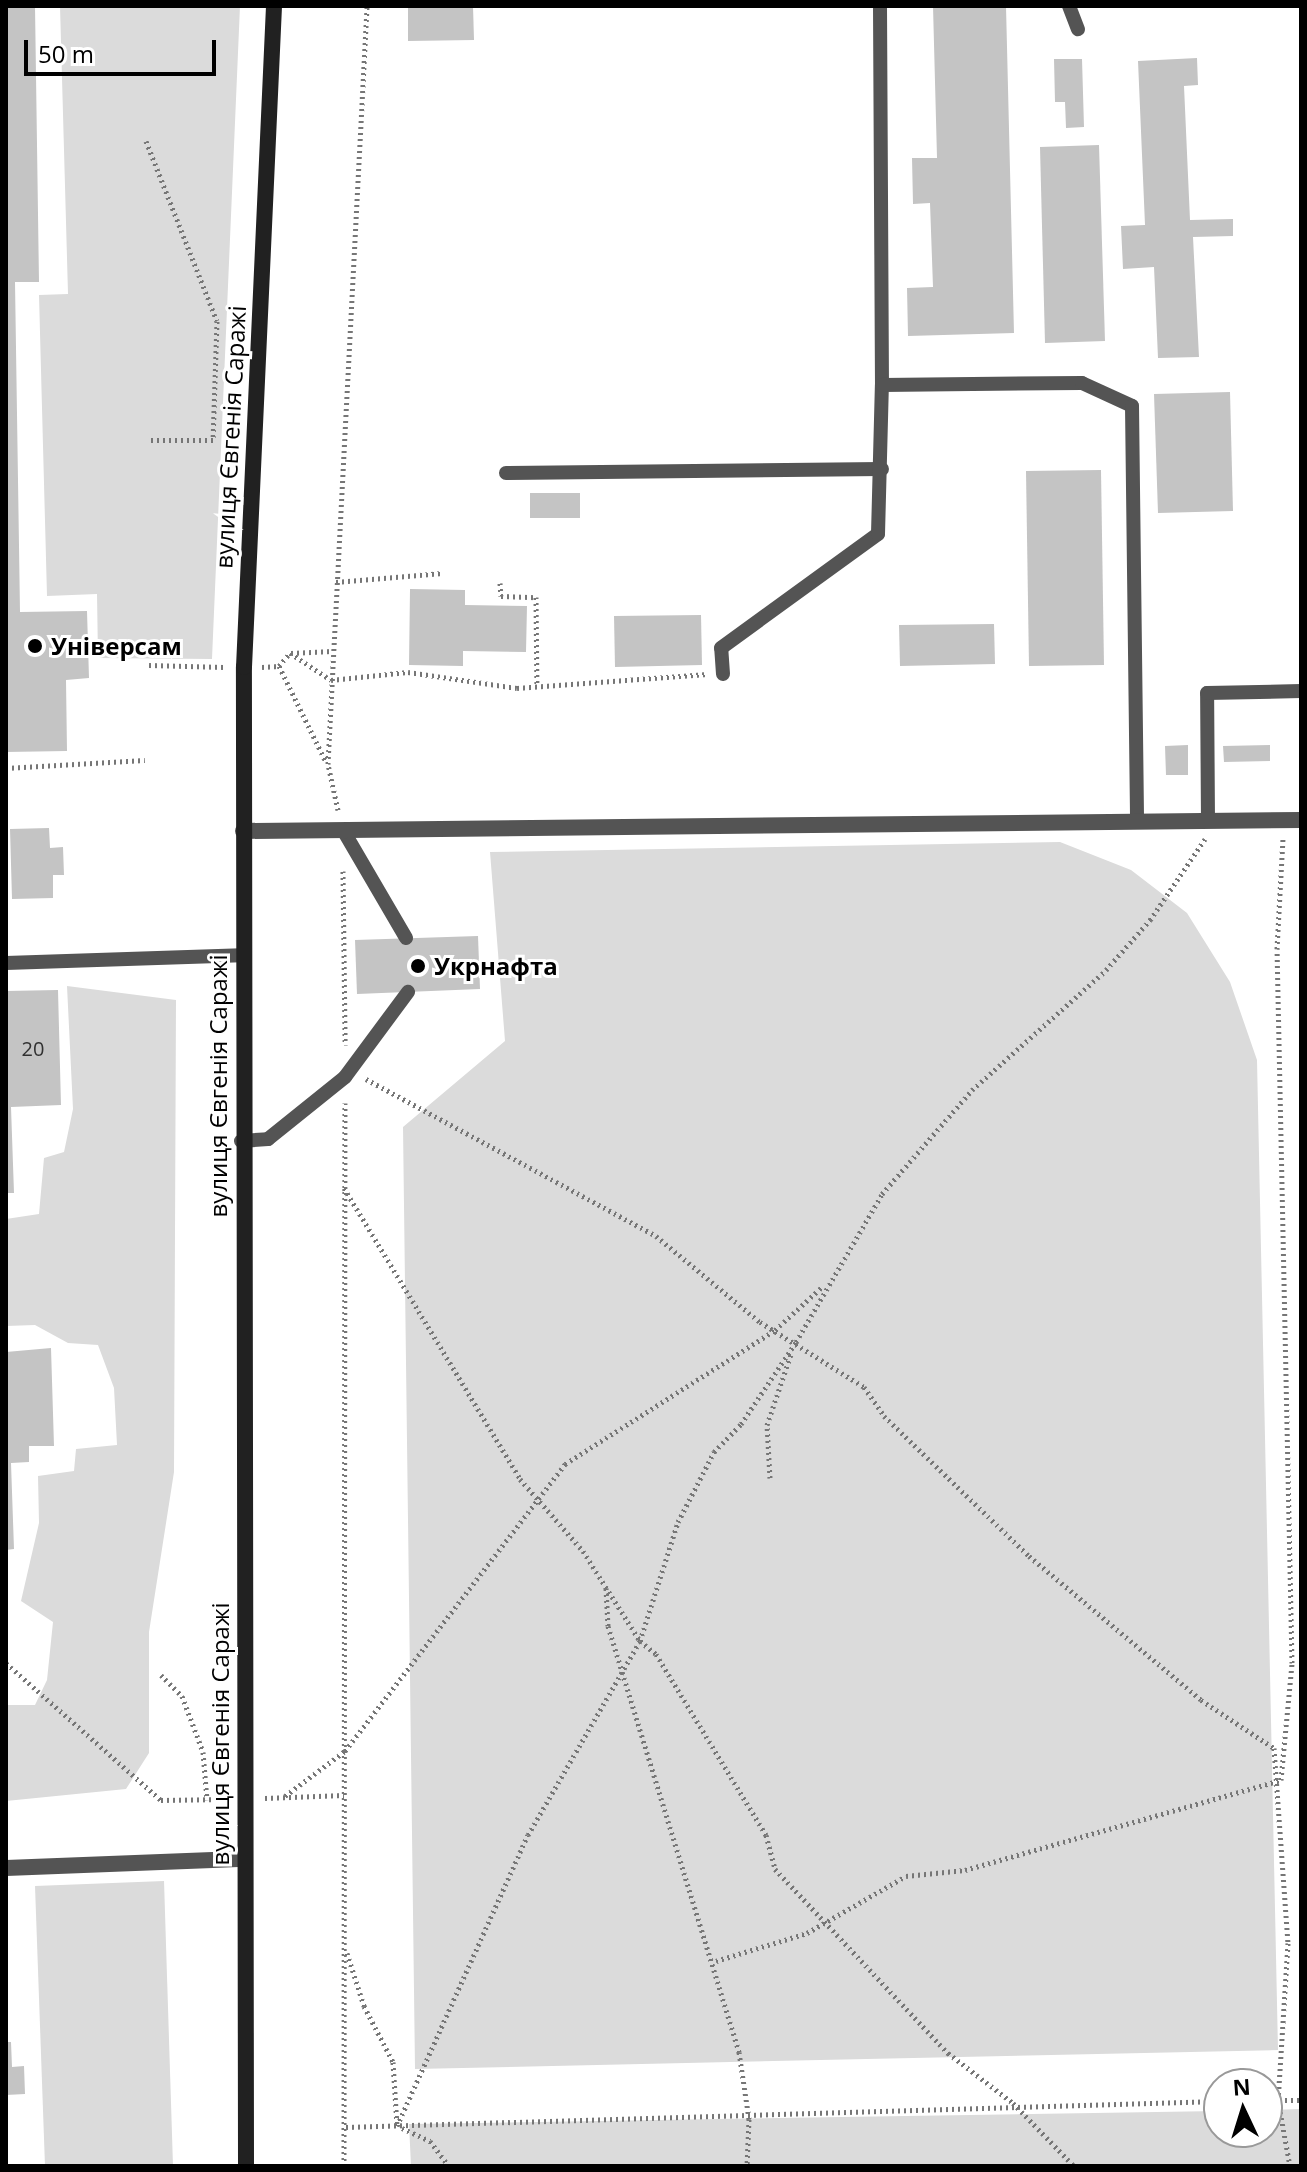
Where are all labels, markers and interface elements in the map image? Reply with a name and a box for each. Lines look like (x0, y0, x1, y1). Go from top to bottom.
scale bar (28, 24, 220, 74)
text: 50 m (38, 37, 94, 70)
street label: вулиця Євгенія Саражі (209, 305, 251, 569)
place label: Універсам (51, 632, 182, 660)
marker: Універсам (26, 637, 44, 655)
place label: Укрнафта (434, 952, 558, 980)
street label: вулиця Євгенія Саражі (204, 954, 232, 1218)
marker: Укрнафта (409, 957, 427, 975)
house number: 20 (22, 1036, 44, 1060)
street label: вулиця Євгенія Саражі (206, 1602, 234, 1866)
north arrow (1203, 2068, 1283, 2148)
text: N (1231, 2070, 1251, 2102)

